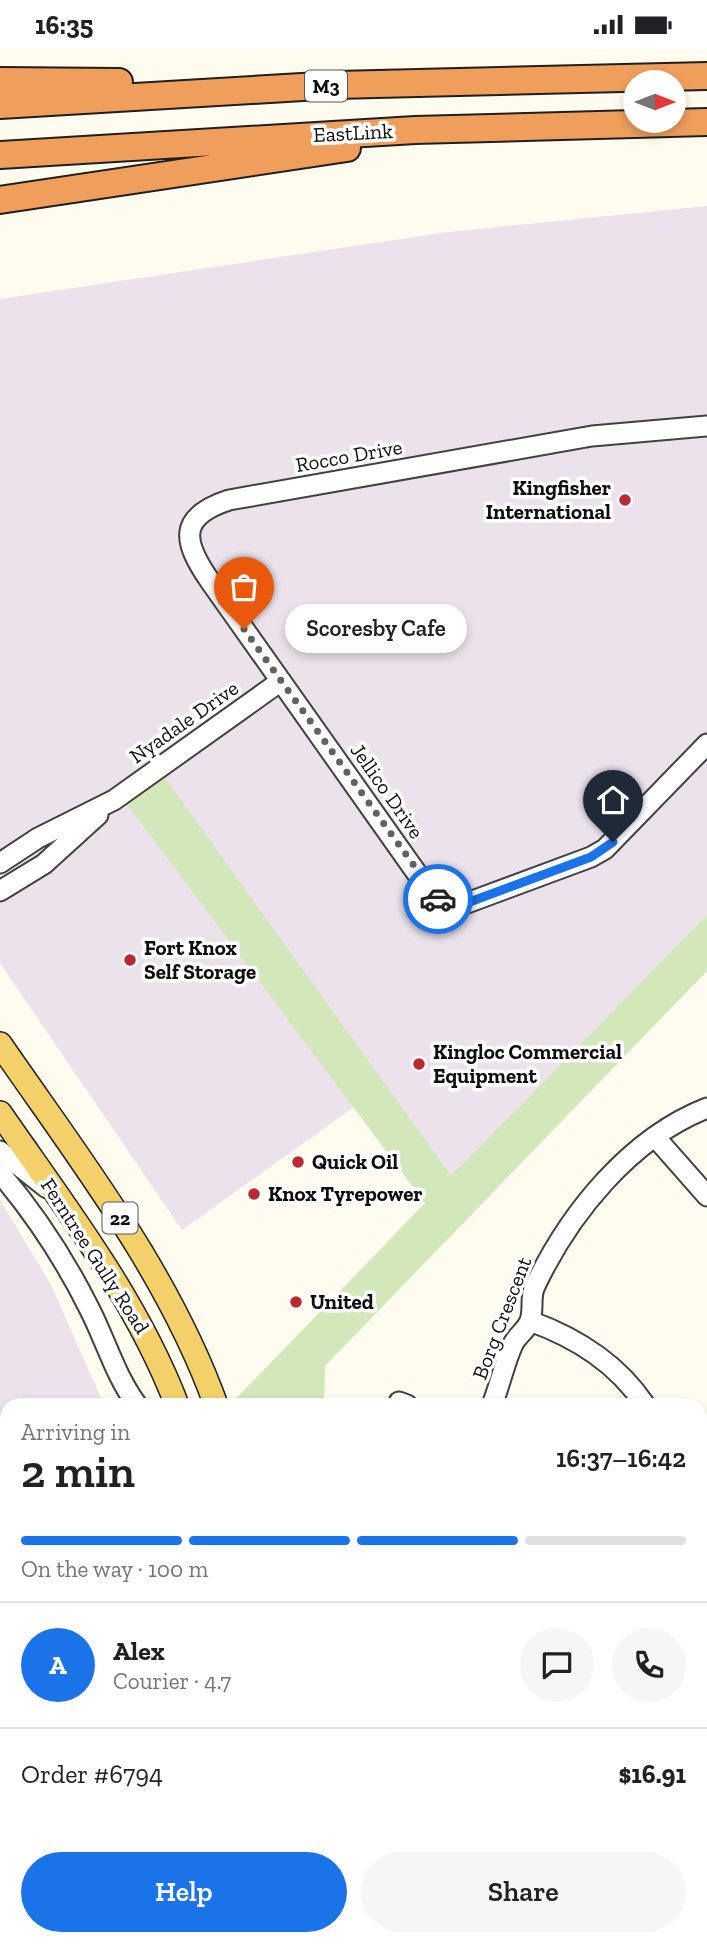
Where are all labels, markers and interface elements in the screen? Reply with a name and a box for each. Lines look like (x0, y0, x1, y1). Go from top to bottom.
text: 16:35 (35, 9, 93, 41)
north arrow (623, 70, 686, 133)
map controls (623, 70, 686, 133)
road number: M3 (305, 71, 347, 101)
street label: EastLink (312, 118, 394, 147)
street label: Rocco Drive (294, 434, 404, 477)
place label: Kingfisher International (486, 475, 611, 524)
marker: Kingfisher International (617, 492, 633, 508)
pin (214, 557, 274, 629)
icon: bag (225, 568, 263, 606)
callout: Scoresby Cafe (286, 605, 468, 653)
text: Scoresby Cafe (306, 614, 446, 642)
street label: Nyadale Drive (125, 675, 243, 768)
street label: Jellico Drive (345, 738, 429, 843)
pin (583, 770, 643, 842)
icon: home (594, 781, 632, 819)
courier (403, 864, 473, 934)
icon: car (419, 880, 457, 918)
place label: Fort Knox Self Storage (144, 935, 256, 984)
marker: Fort Knox Self Storage (122, 952, 138, 968)
place label: Kingloc Commercial Equipment (433, 1039, 622, 1088)
marker: Kingloc Commercial Equipment (411, 1056, 427, 1072)
place label: Quick Oil (312, 1149, 398, 1174)
marker: Quick Oil (290, 1154, 306, 1170)
street label: Ferntree Gully Road (36, 1173, 155, 1339)
place label: Knox Tyrepower (268, 1181, 423, 1206)
marker: Knox Tyrepower (246, 1186, 262, 1202)
road number: 22 (102, 1203, 138, 1233)
street label: Borg Crescent (467, 1253, 536, 1383)
place label: United (310, 1289, 374, 1314)
marker: United (288, 1294, 304, 1310)
text: Arriving in (21, 1418, 130, 1446)
text: 16:37–16:42 (556, 1442, 686, 1474)
text: 2 min (21, 1444, 135, 1499)
text: On the way · 100 m (21, 1555, 208, 1583)
button: chat (520, 1628, 594, 1702)
button: phone (612, 1628, 686, 1702)
text: Alex (113, 1635, 165, 1667)
text: A (49, 1649, 67, 1681)
text: Courier · 4.7 (113, 1667, 231, 1695)
text: Order #6794 (21, 1758, 163, 1790)
text: $16.91 (618, 1758, 686, 1790)
button: Help (21, 1852, 347, 1932)
button: Share (361, 1852, 686, 1932)

